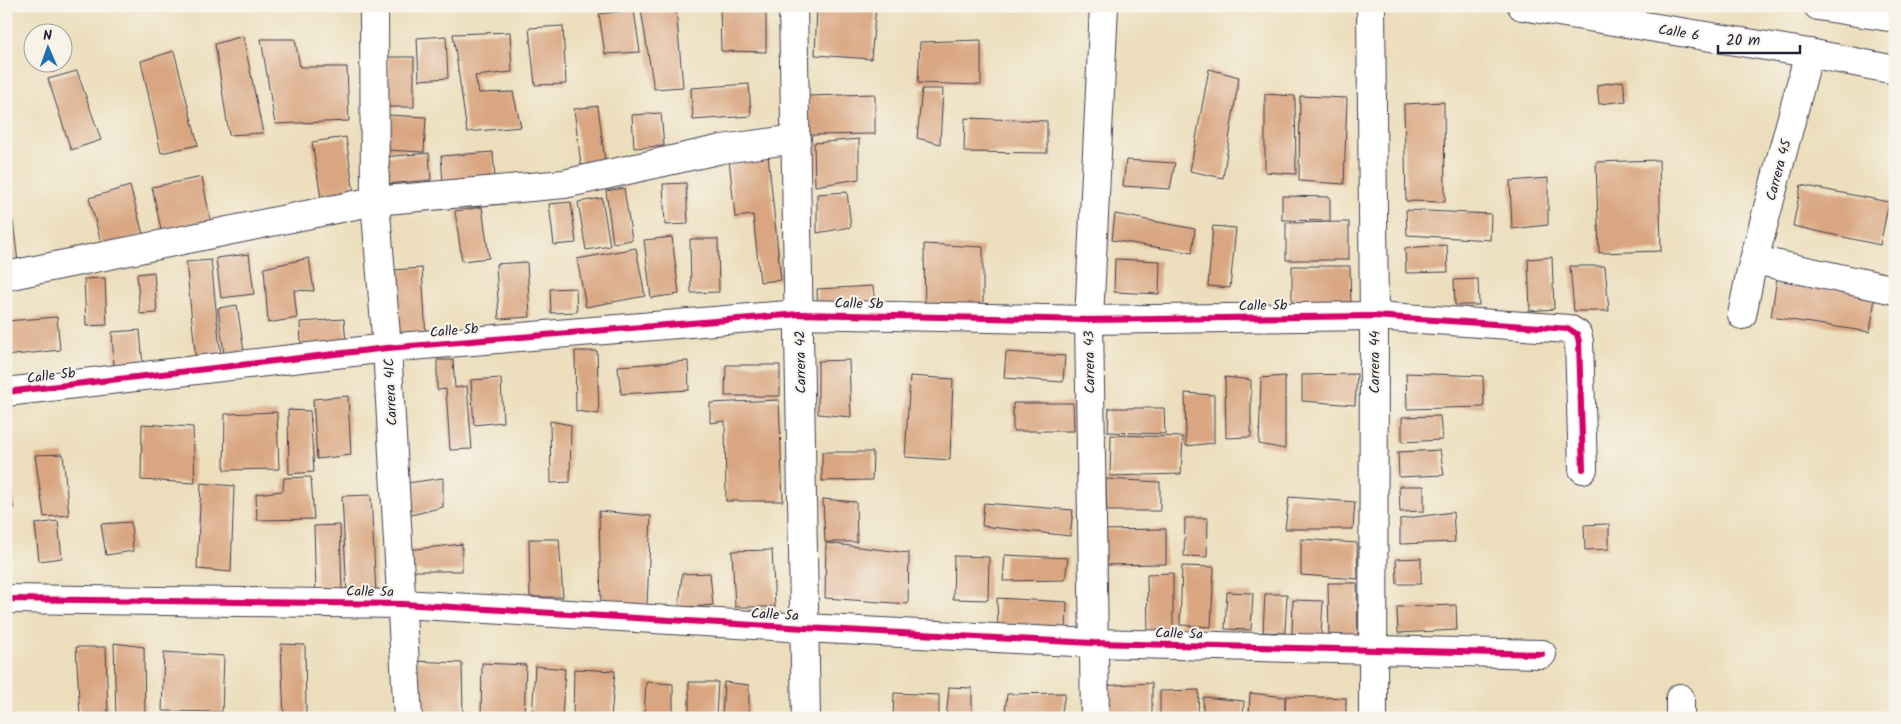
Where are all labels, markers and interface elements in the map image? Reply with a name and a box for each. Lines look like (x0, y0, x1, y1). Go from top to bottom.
street label: Calle 6 (1657, 19, 1701, 47)
north arrow (22, 22, 72, 72)
scale bar (1718, 22, 1801, 54)
text: N (43, 25, 53, 47)
text: 20 m (1726, 29, 1760, 53)
street label: Carrera 45 (1760, 136, 1798, 203)
street label: Calle 5b (834, 293, 884, 315)
street label: Calle 5b (1239, 295, 1288, 317)
street label: Calle 5b (429, 318, 480, 344)
street label: Carrera 42 (789, 330, 813, 394)
street label: Carrera 43 (1078, 330, 1102, 394)
street label: Carrera 44 (1364, 330, 1386, 393)
street label: Carrera 41C (378, 357, 404, 426)
street label: Calle 5b (26, 362, 77, 390)
street label: Calle 5a (346, 581, 394, 603)
street label: Calle 5a (750, 603, 799, 627)
street label: Calle 5a (1155, 622, 1203, 646)

